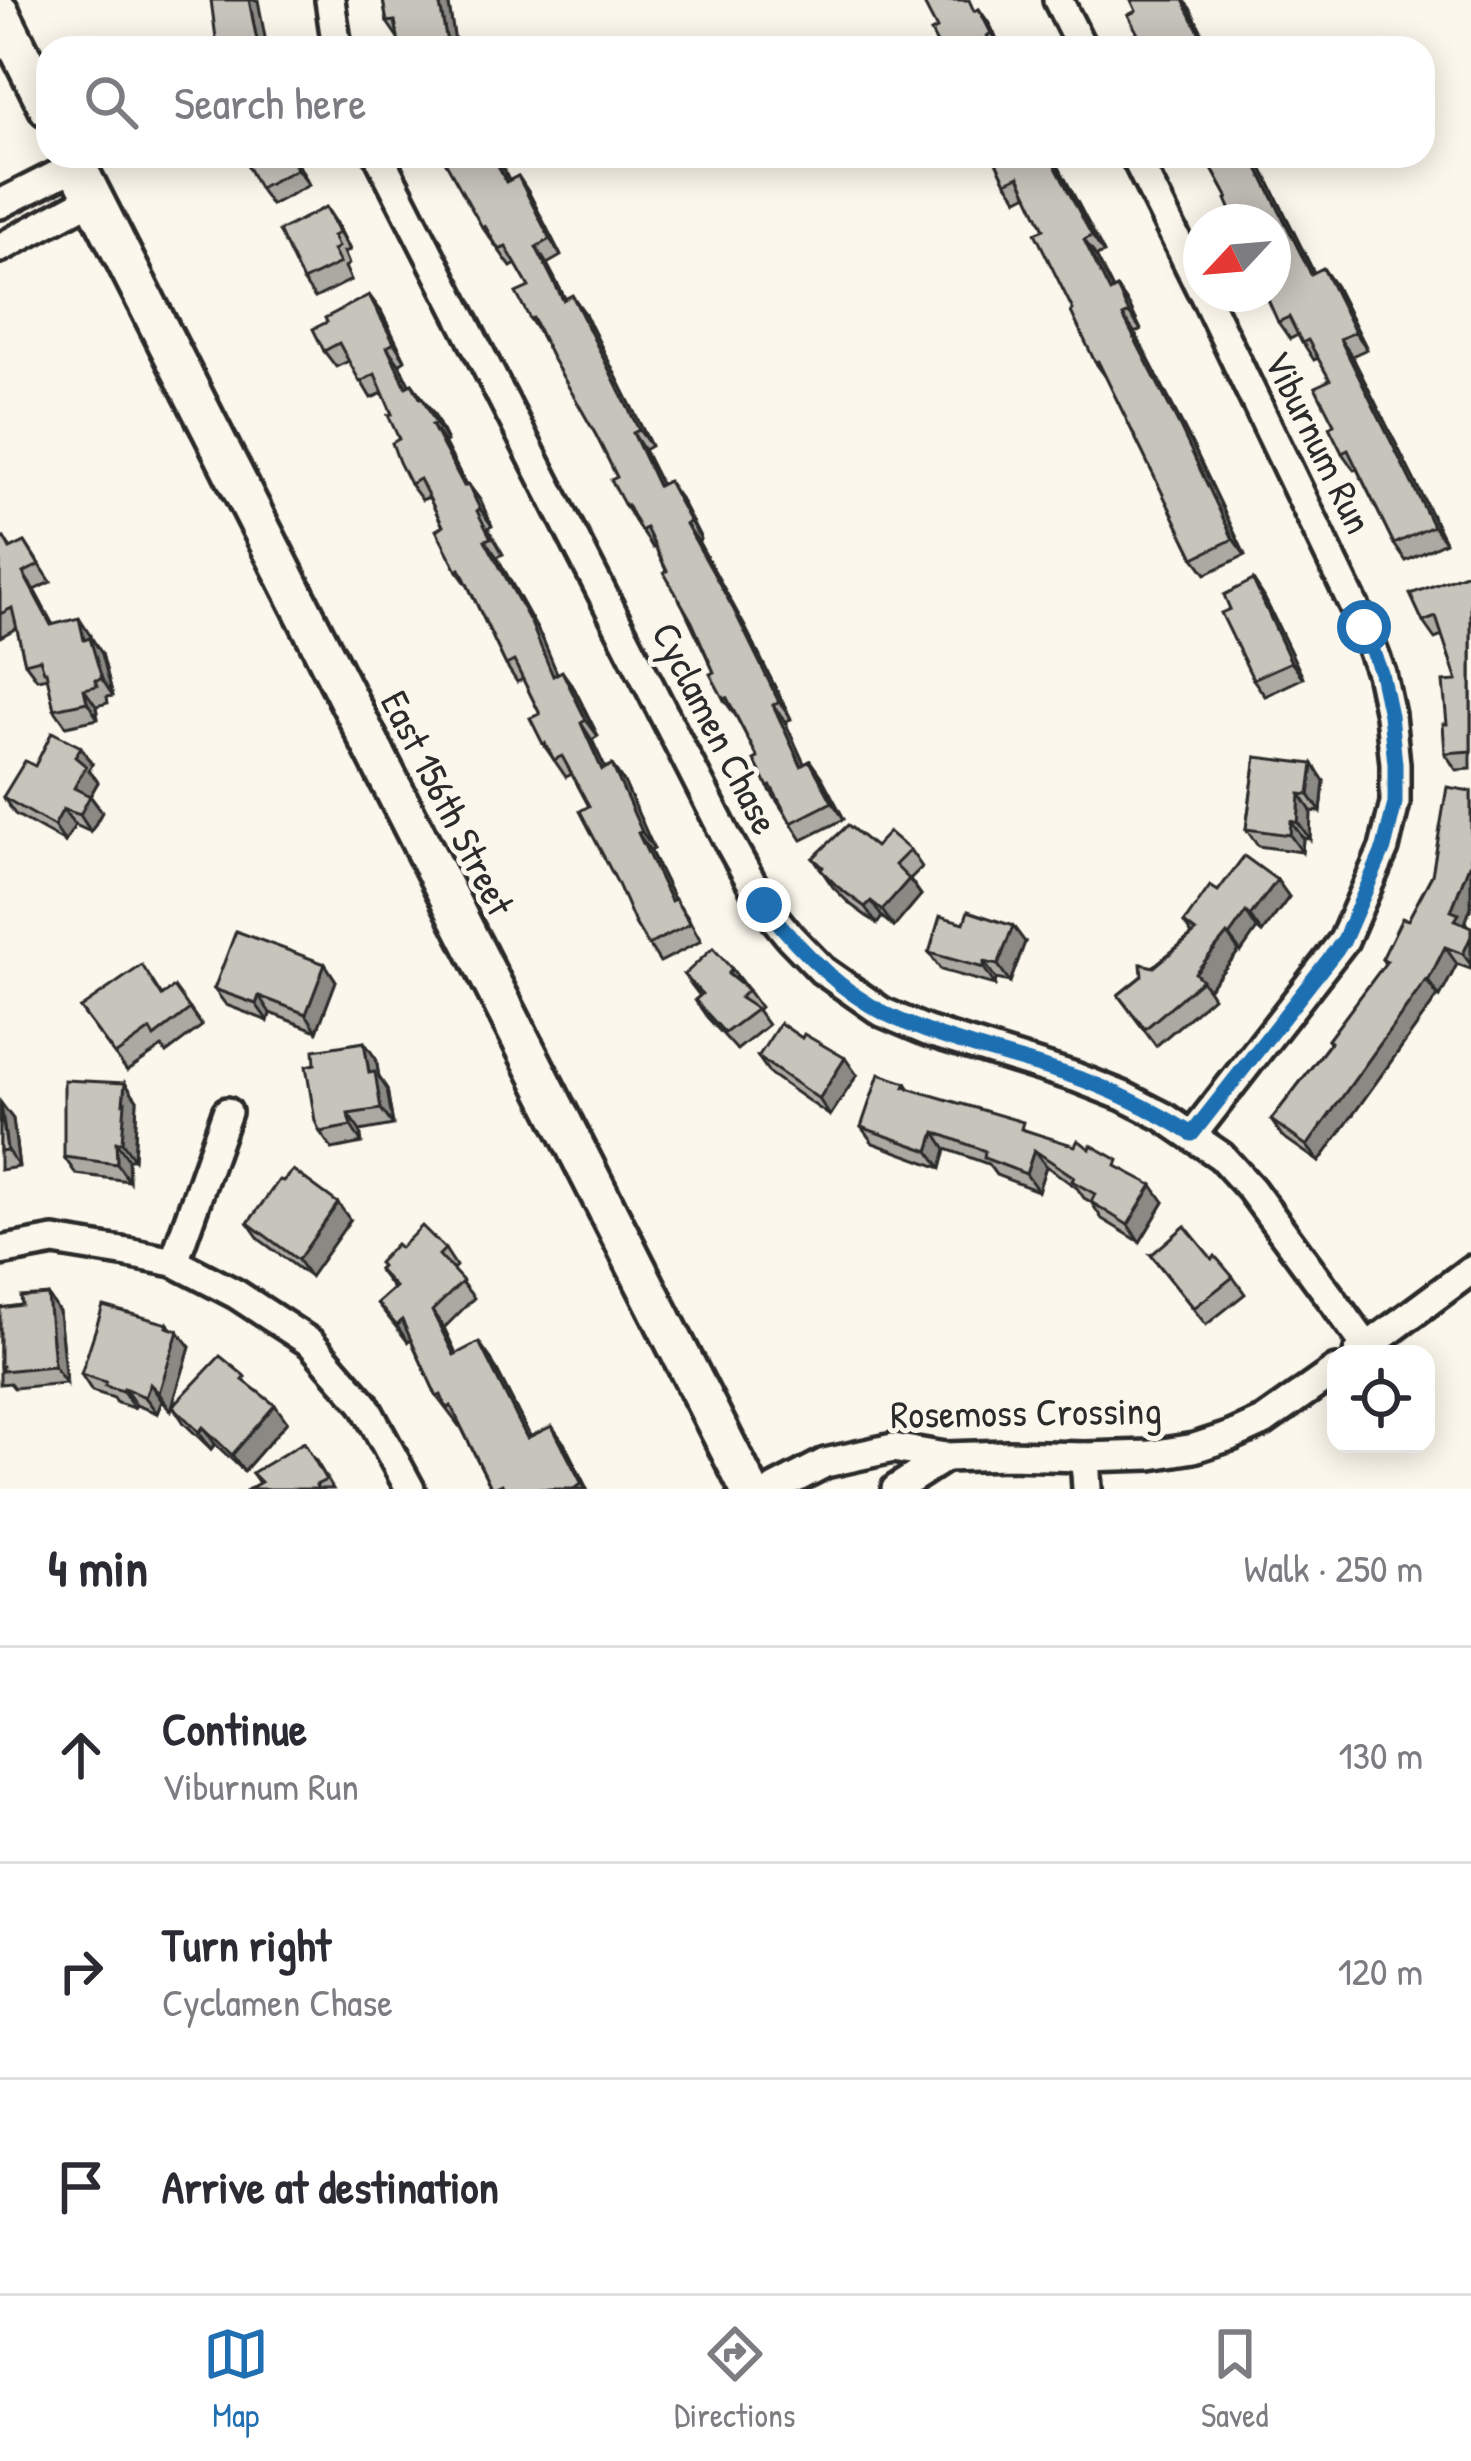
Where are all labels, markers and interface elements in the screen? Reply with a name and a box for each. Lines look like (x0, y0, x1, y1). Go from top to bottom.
search box (36, 36, 1435, 168)
icon: search (78, 69, 144, 135)
text: Search here (174, 72, 366, 133)
north arrow (1183, 204, 1291, 312)
street label: Viburnum Run (1252, 342, 1386, 542)
route start (1337, 600, 1391, 654)
street label: Cyclamen Chase (640, 613, 792, 843)
street label: East 156th Street (369, 681, 528, 925)
route end (737, 878, 791, 932)
map controls (1327, 1345, 1435, 1453)
button: locate (1327, 1345, 1435, 1453)
street label: Rosemoss Crossing (890, 1383, 1162, 1440)
text: 4 min (48, 1533, 148, 1602)
text: Walk · 250 m (1244, 1541, 1423, 1594)
text: Continue (162, 1698, 307, 1759)
icon: ahead (48, 1722, 114, 1788)
text: 130 m (1338, 1728, 1423, 1781)
text: Viburnum Run (162, 1759, 359, 1812)
text: Turn right (162, 1914, 331, 1975)
icon: right (48, 1938, 114, 2004)
text: 120 m (1338, 1944, 1423, 1997)
text: Cyclamen Chase (162, 1975, 393, 2028)
icon: arrive (48, 2154, 114, 2220)
text: Arrive at destination (162, 2156, 499, 2217)
tab: Map (203, 2321, 269, 2437)
tab: Directions (674, 2321, 796, 2437)
tab: Saved (1201, 2321, 1268, 2437)

